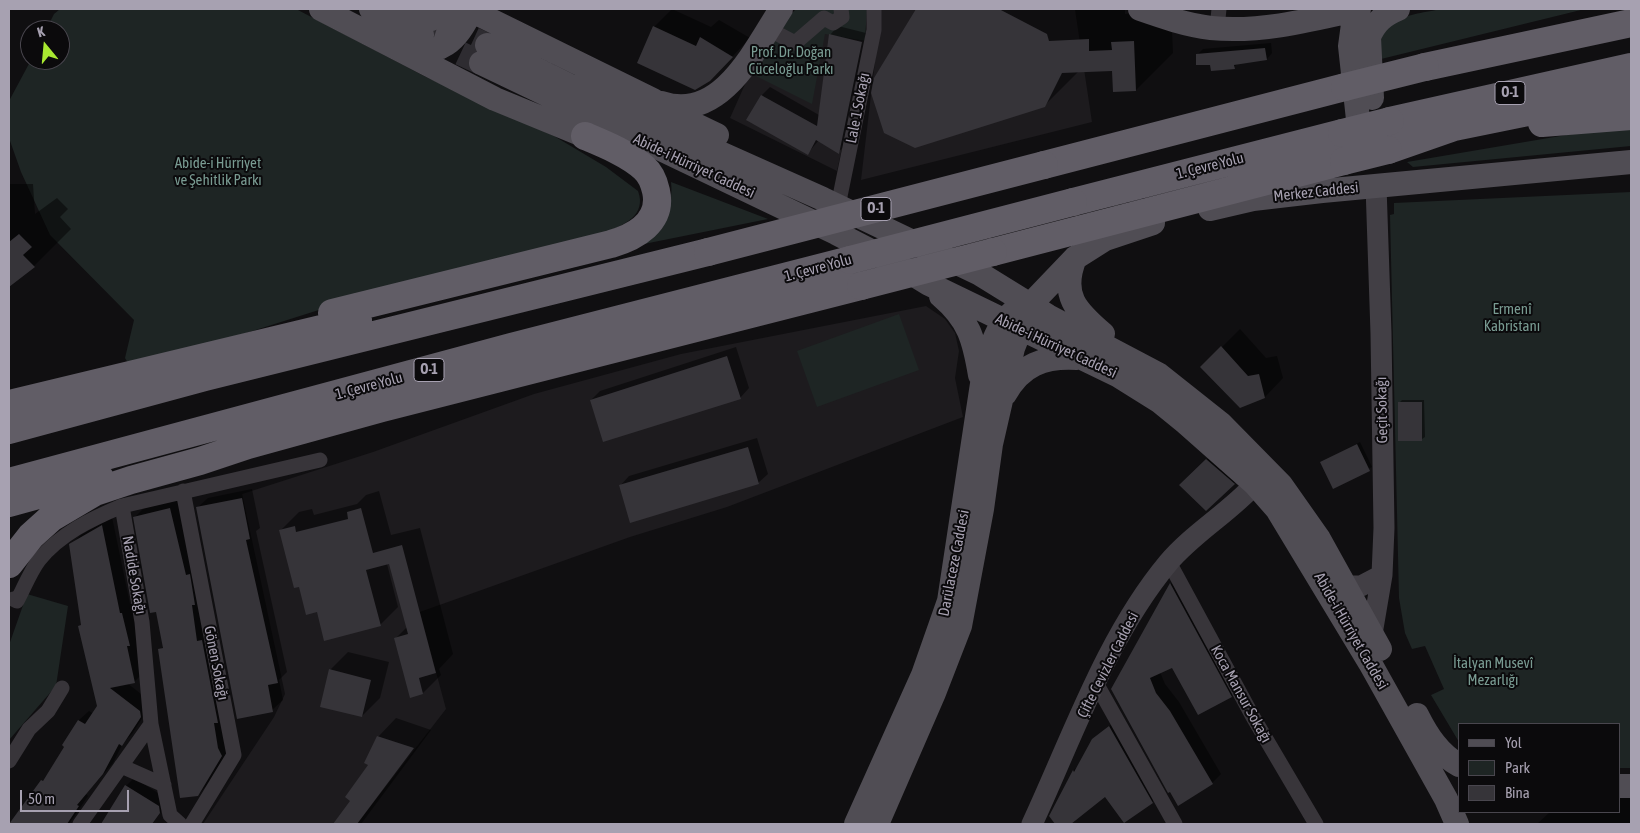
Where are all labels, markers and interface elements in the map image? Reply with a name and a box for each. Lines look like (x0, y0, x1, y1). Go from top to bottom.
north arrow (20, 20, 70, 70)
text: K (35, 23, 47, 40)
park label: Prof. Dr. Doğan Cüceloğlu Parkı (748, 43, 834, 78)
street label: Lale 1 Sokağı (842, 71, 874, 145)
road number: O-1 (1495, 82, 1525, 105)
street label: Abide-i Hürriyet Caddesi (630, 130, 758, 202)
street label: 1. Çevre Yolu (1174, 149, 1246, 183)
park label: Abide-i Hürriyet ve Şehitlik Parkı (174, 154, 262, 189)
street label: Merkez Caddesi (1273, 179, 1359, 205)
road number: O-1 (861, 198, 891, 220)
street label: 1. Çevre Yolu (782, 250, 854, 286)
park label: Ermenî Kabristanı (1484, 300, 1540, 335)
street label: Abide-i Hürriyet Caddesi (992, 310, 1120, 382)
road number: O-1 (414, 358, 444, 382)
street label: 1. Çevre Yolu (333, 368, 405, 404)
street label: Geçit Sokağı (1372, 376, 1392, 444)
street label: Darülaceze Caddesi (935, 508, 973, 618)
street label: Nadide Sokağı (118, 534, 150, 616)
street label: Abide-i Hürriyet Caddesi (1310, 569, 1392, 693)
street label: Çifte Cevizler Caddesi (1074, 609, 1142, 721)
street label: Gönen Sokağı (200, 624, 232, 702)
street label: Koca Mansur Sokağı (1207, 642, 1275, 746)
park label: İtalyan Musevî Mezarlığı (1453, 654, 1533, 689)
legend (1458, 723, 1620, 813)
text: Yol (1505, 734, 1522, 751)
text: Park (1505, 759, 1530, 776)
scale bar (22, 780, 131, 812)
text: Bina (1505, 784, 1530, 801)
text: 50 m (28, 790, 55, 807)

